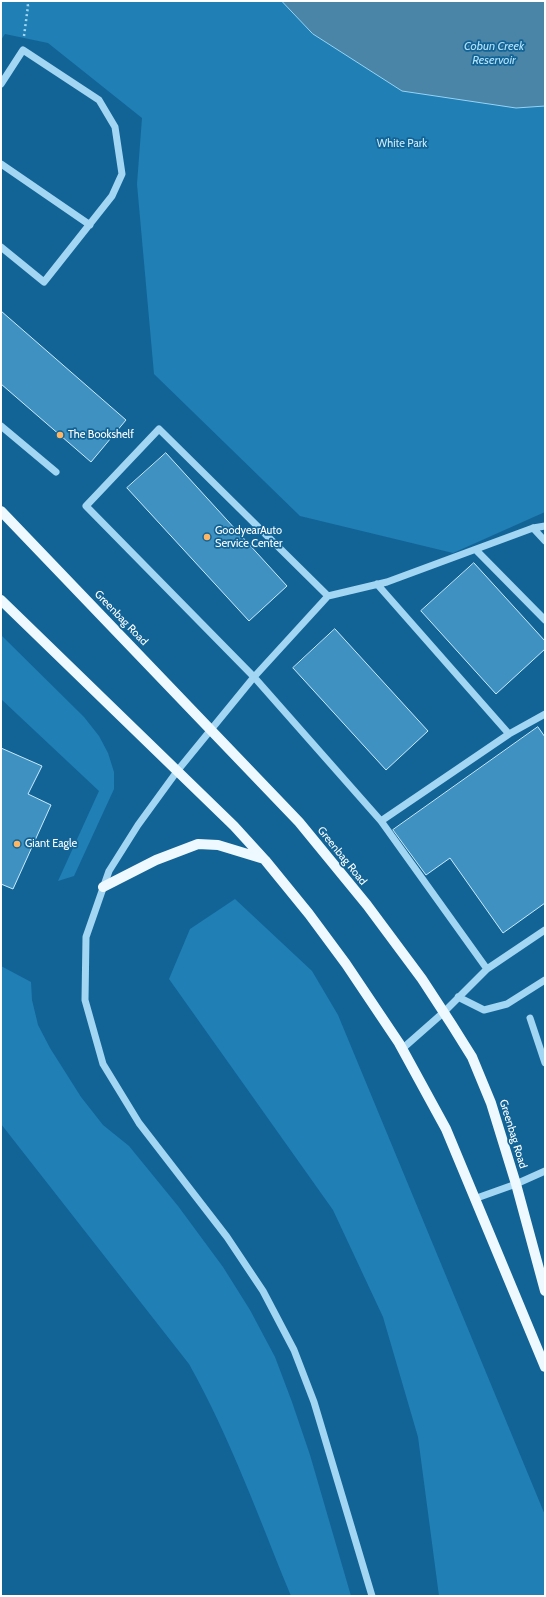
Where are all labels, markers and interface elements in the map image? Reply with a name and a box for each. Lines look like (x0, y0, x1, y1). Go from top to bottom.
water label: Cobun Creek Reservoir (464, 39, 524, 67)
park label: White Park (377, 137, 427, 151)
place label: The Bookshelf (68, 428, 134, 442)
marker: The Bookshelf (55, 430, 65, 440)
place label: GoodyearAuto Service Center (215, 524, 282, 550)
marker: GoodyearAuto Service Center (202, 532, 212, 542)
street label: Greenbag Road (91, 588, 151, 648)
street label: Greenbag Road (314, 824, 370, 888)
place label: Giant Eagle (25, 837, 77, 851)
marker: Giant Eagle (12, 839, 22, 849)
street label: Greenbag Road (496, 1098, 530, 1170)

